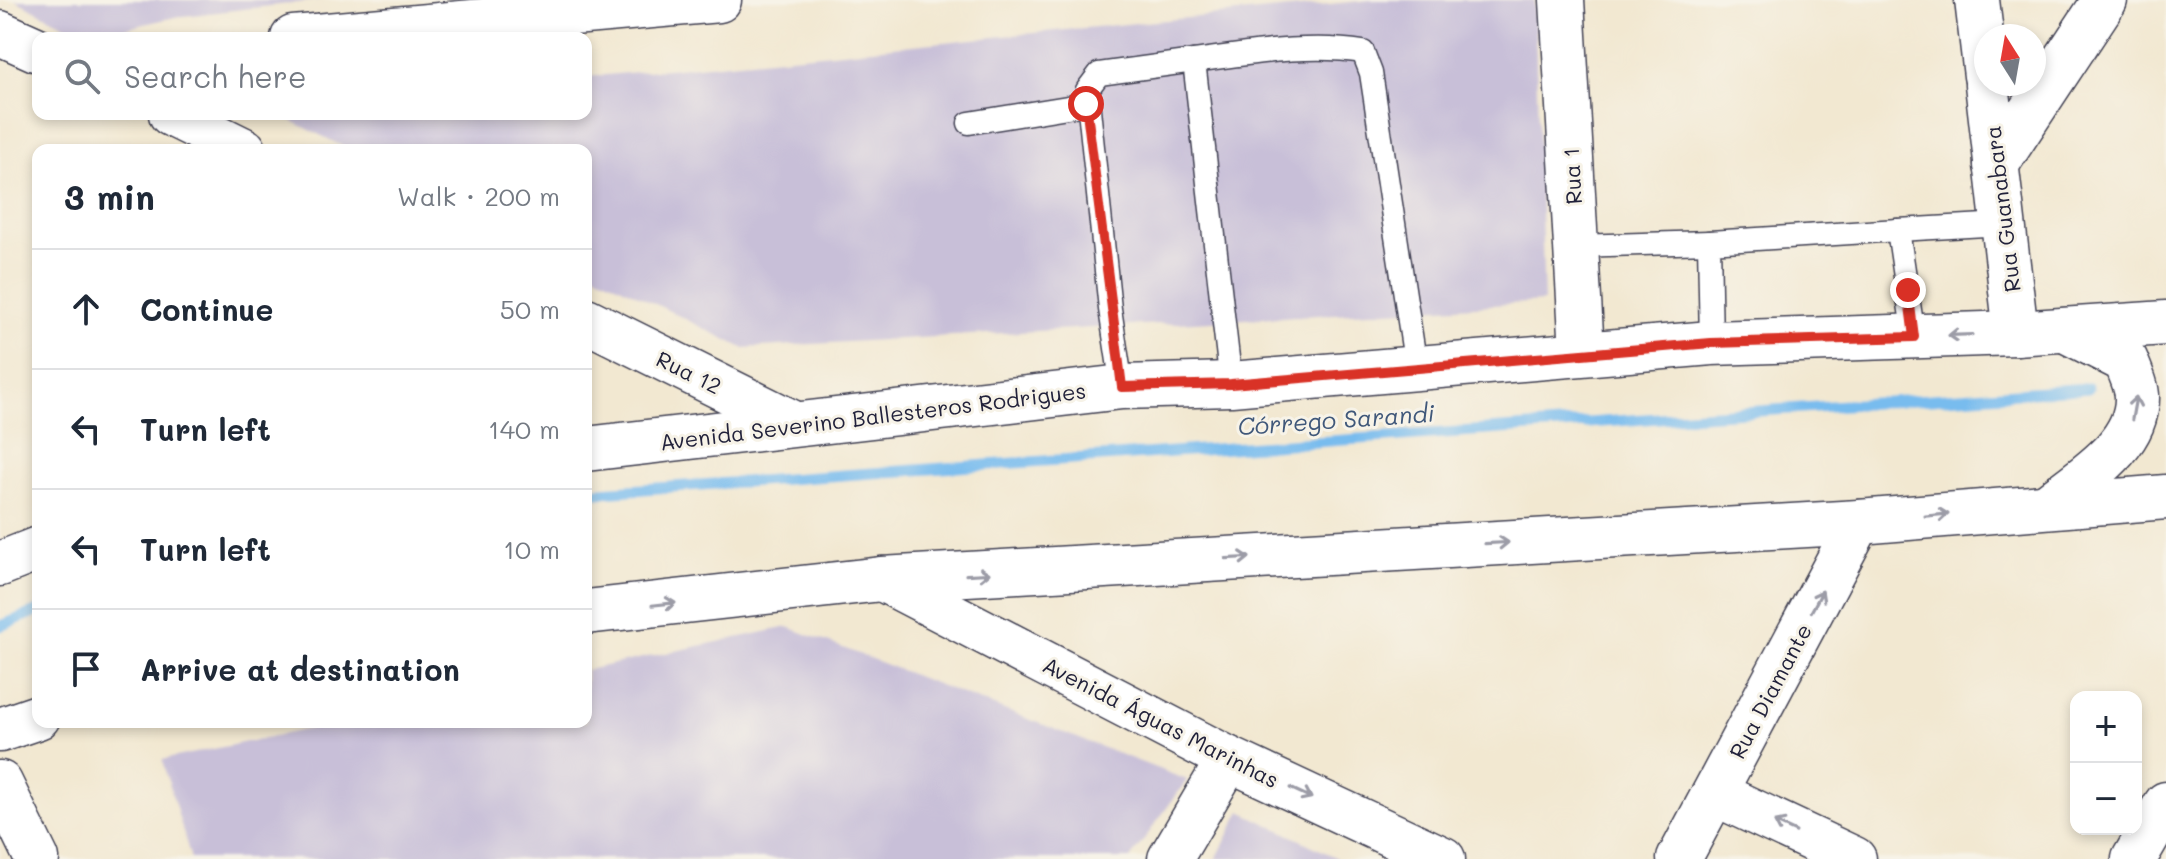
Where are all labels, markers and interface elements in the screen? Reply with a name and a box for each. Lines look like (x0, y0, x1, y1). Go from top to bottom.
north arrow (1974, 24, 2046, 96)
search box (32, 32, 592, 120)
icon: search (60, 54, 104, 98)
text: Search here (124, 56, 307, 96)
route start (1068, 86, 1104, 122)
street label: Rua Guanabara (1977, 124, 2027, 294)
street label: Rua 1 (1556, 147, 1588, 205)
text: 3 min (64, 174, 155, 219)
text: Walk · 200 m (397, 179, 560, 213)
route end (1890, 272, 1926, 308)
icon: ahead (64, 287, 108, 331)
text: Continue (140, 289, 273, 329)
text: 50 m (500, 292, 560, 326)
one-way arrow (1947, 328, 1974, 343)
street label: Rua 12 (652, 344, 726, 400)
street label: Avenida Severino Ballesteros Rodrigues (658, 375, 1088, 457)
one-way arrow (2128, 396, 2143, 422)
water label: Córrego Sarandi (1236, 397, 1436, 441)
icon: left (64, 407, 108, 451)
text: Turn left (140, 409, 271, 449)
text: 140 m (488, 412, 560, 446)
one-way arrow (1923, 507, 1950, 522)
icon: left (64, 527, 108, 571)
text: Turn left (140, 529, 271, 569)
text: 10 m (503, 532, 560, 566)
one-way arrow (1483, 535, 1510, 550)
one-way arrow (1224, 551, 1251, 566)
one-way arrow (964, 566, 991, 581)
one-way arrow (1810, 590, 1826, 614)
one-way arrow (650, 596, 676, 611)
street label: Rua Diamante (1722, 618, 1818, 764)
icon: arrive (64, 647, 108, 691)
text: Arrive at destination (140, 649, 460, 689)
street label: Avenida Águas Marinhas (1038, 650, 1284, 794)
map controls (2070, 691, 2142, 835)
button: + (2070, 691, 2142, 763)
button: − (2070, 763, 2142, 835)
one-way arrow (1288, 786, 1312, 801)
one-way arrow (1773, 819, 1797, 834)

